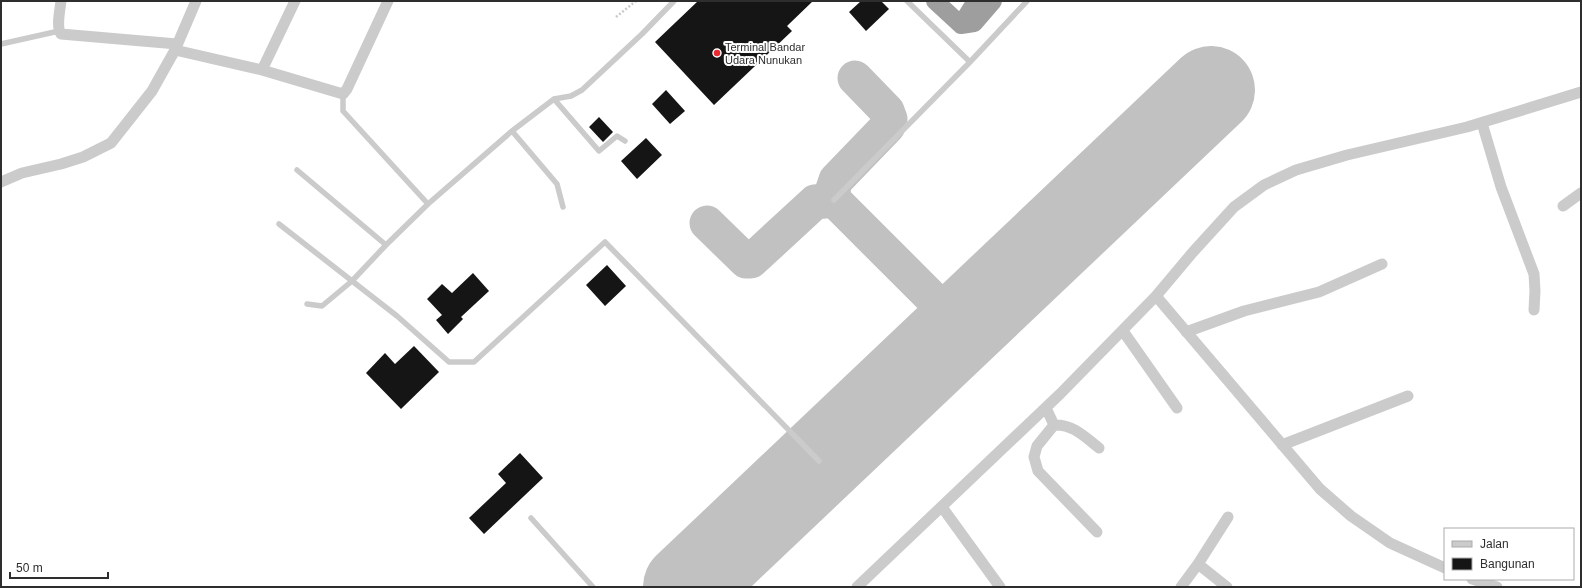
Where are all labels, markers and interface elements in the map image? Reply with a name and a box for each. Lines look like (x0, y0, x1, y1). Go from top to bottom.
place label: Terminal Bandar Udara Nunukan (725, 41, 805, 66)
marker: Terminal Bandar Udara Nunukan (712, 48, 722, 58)
legend (1444, 528, 1574, 580)
text: Jalan (1480, 537, 1509, 551)
scale bar (10, 554, 108, 580)
text: Bangunan (1480, 557, 1535, 571)
text: 50 m (16, 561, 43, 575)

